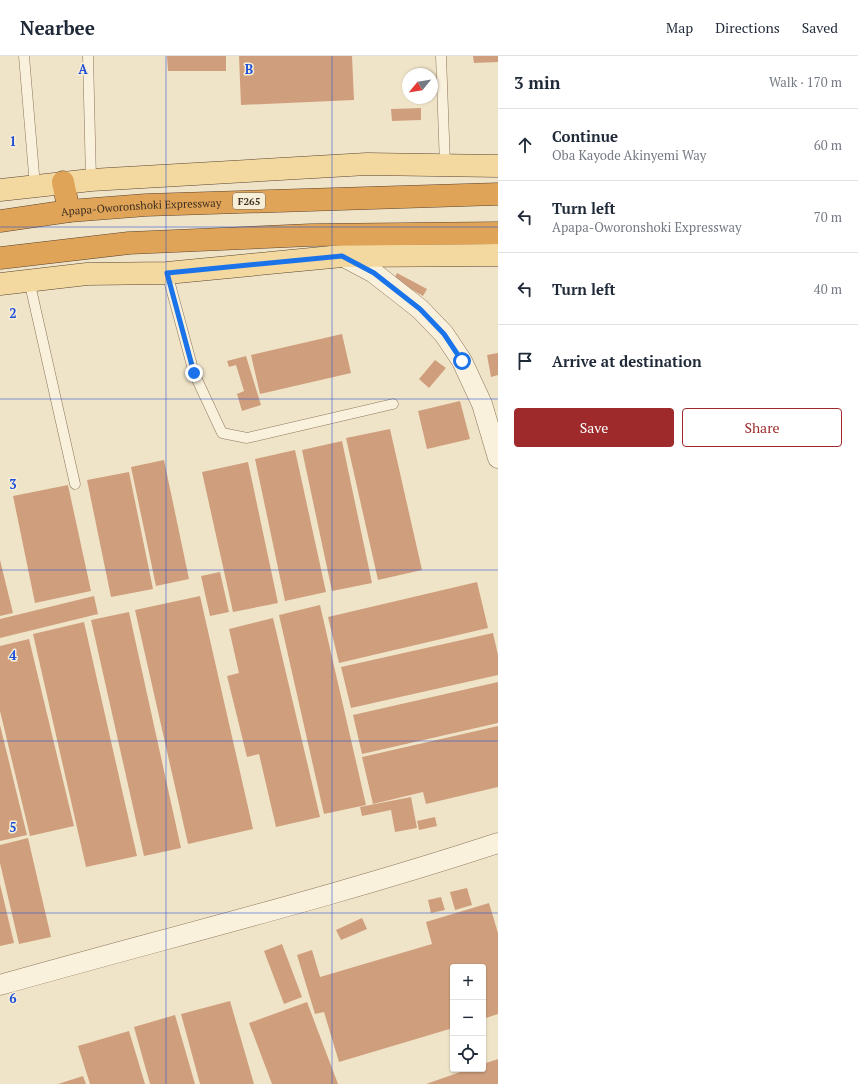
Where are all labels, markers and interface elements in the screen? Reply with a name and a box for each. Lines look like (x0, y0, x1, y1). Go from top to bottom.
text: Nearbee (20, 15, 95, 40)
text: Map (666, 18, 693, 37)
text: Directions (715, 18, 780, 37)
text: Saved (802, 18, 838, 37)
text: A (78, 60, 88, 78)
text: B (245, 60, 253, 78)
north arrow (402, 68, 438, 104)
text: 3 min (514, 71, 561, 94)
text: Walk · 170 m (769, 73, 842, 91)
text: Continue (552, 126, 618, 146)
text: 1 (9, 132, 17, 150)
icon: ahead (514, 134, 536, 156)
text: 60 m (814, 136, 842, 154)
text: Oba Kayode Akinyemi Way (552, 146, 706, 164)
road number: F265 (233, 193, 265, 209)
street label: Apapa-Oworonshoki Expressway (60, 196, 222, 219)
text: Turn left (552, 198, 616, 218)
icon: left (514, 206, 536, 228)
text: 70 m (814, 208, 842, 226)
text: Apapa-Oworonshoki Expressway (552, 218, 742, 236)
icon: left (514, 278, 536, 300)
text: Turn left (552, 279, 616, 299)
text: 40 m (814, 280, 842, 298)
text: 2 (9, 304, 17, 322)
icon: arrive (514, 350, 536, 372)
text: Arrive at destination (552, 351, 702, 371)
route start (453, 352, 471, 370)
route end (185, 364, 203, 382)
button: Save (514, 408, 674, 447)
button: Share (682, 408, 842, 447)
text: 3 (9, 475, 17, 493)
text: 4 (9, 646, 17, 664)
text: 5 (9, 818, 17, 836)
map controls (450, 964, 486, 1072)
button: + (450, 964, 486, 1000)
text: 6 (9, 989, 17, 1007)
button: − (450, 1000, 486, 1036)
button: locate (450, 1036, 486, 1072)

